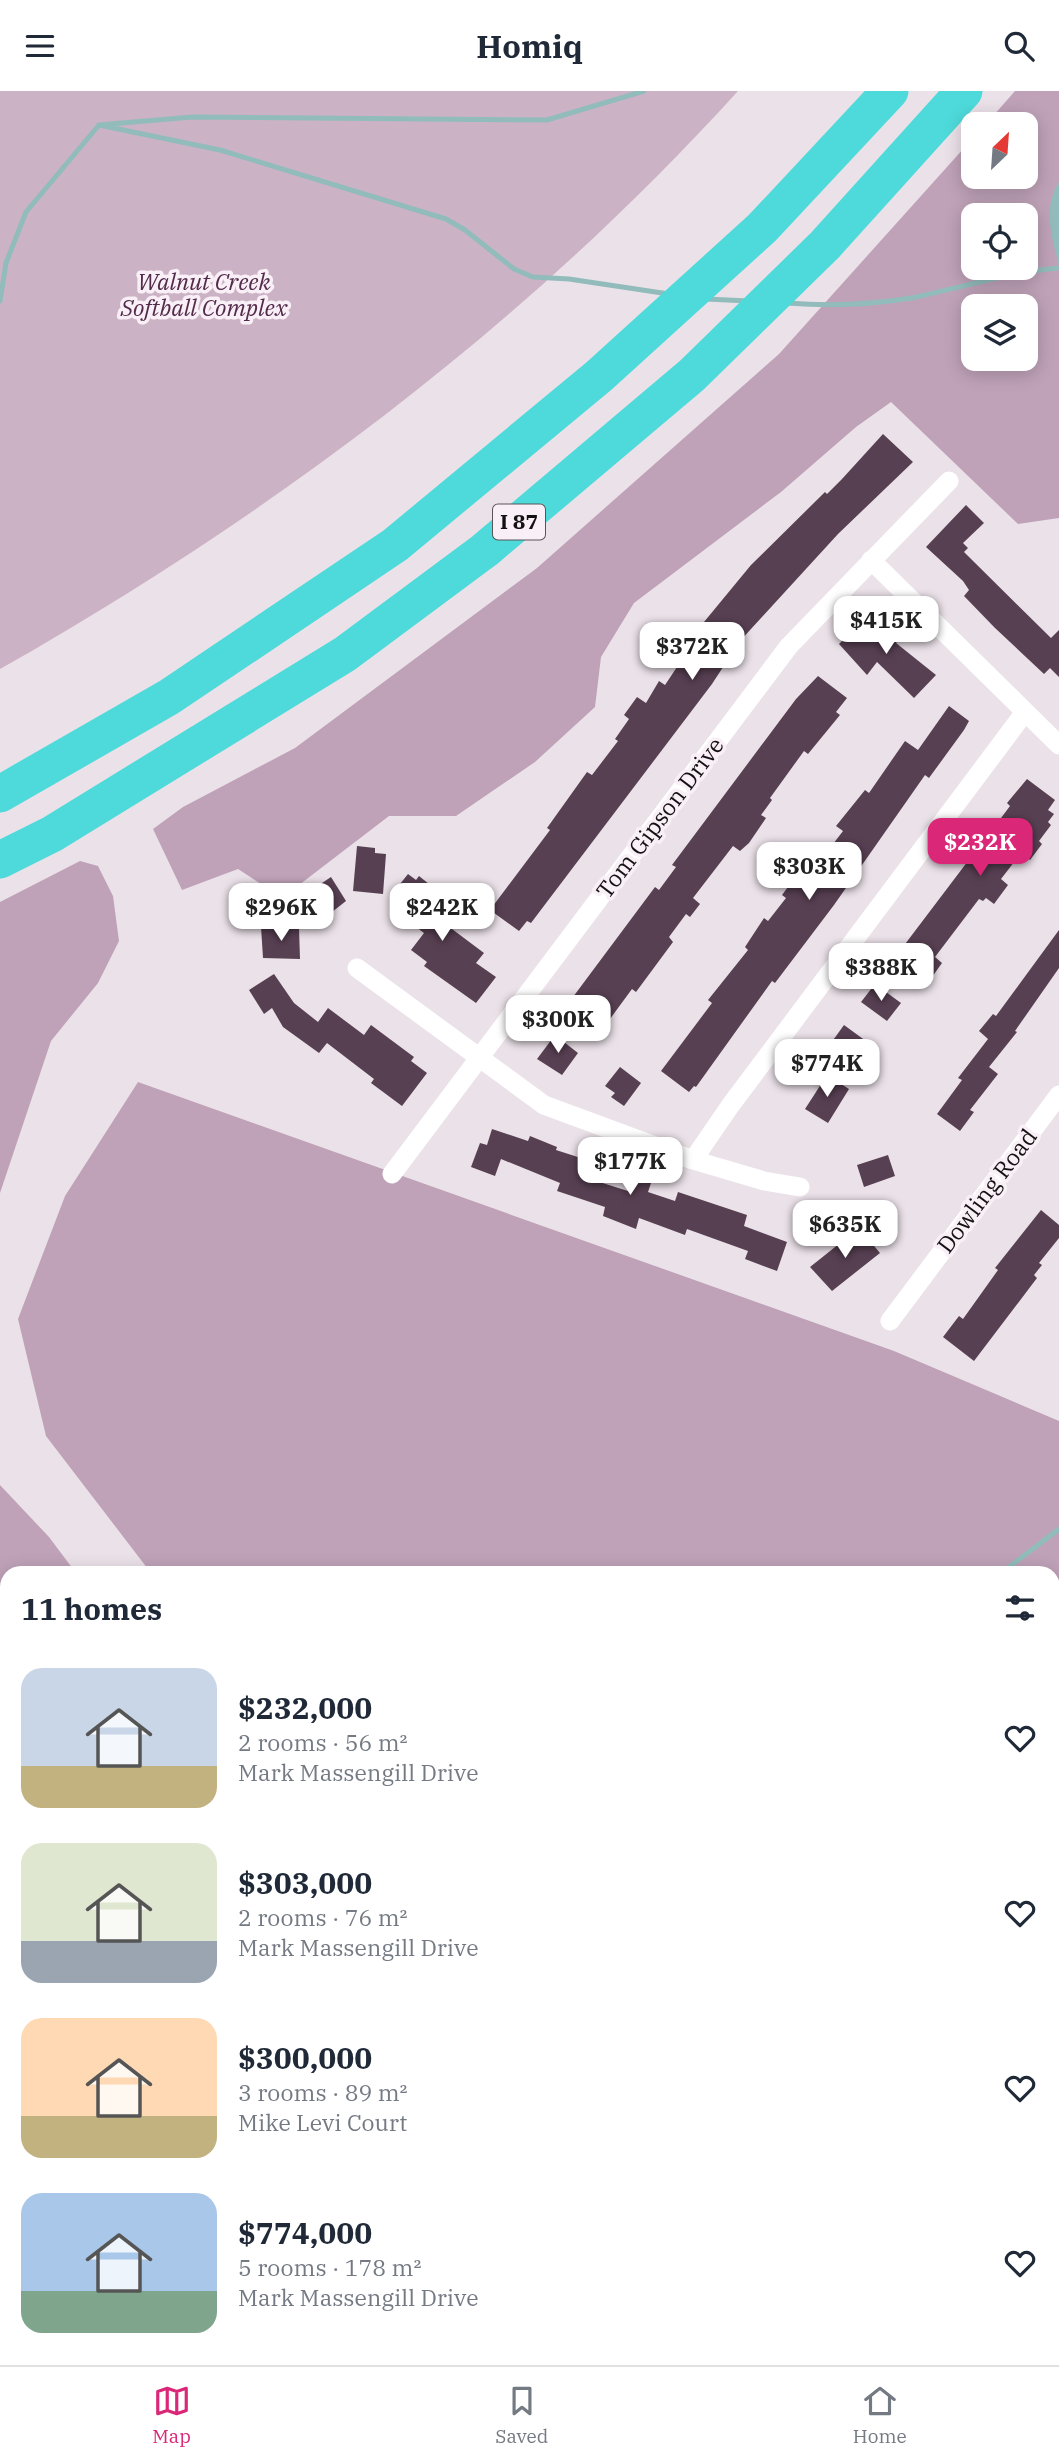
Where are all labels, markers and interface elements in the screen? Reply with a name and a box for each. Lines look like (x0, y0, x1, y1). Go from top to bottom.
text: Homiq (476, 25, 583, 67)
icon: menu (21, 27, 59, 65)
icon: search (1000, 27, 1038, 65)
north arrow (961, 112, 1038, 189)
map controls (961, 112, 1038, 371)
button: locate (961, 203, 1038, 280)
park label: Walnut Creek Softball Complex (119, 266, 288, 322)
button: layers (961, 294, 1038, 371)
road number: I 87 (493, 505, 545, 539)
pin: $415K (837, 596, 935, 656)
text: $415K (850, 604, 922, 634)
pin: $372K (643, 623, 741, 682)
text: $372K (656, 630, 728, 660)
street label: Tom Gipson Drive (589, 731, 730, 904)
pin: $232K (931, 819, 1029, 878)
text: $232K (944, 826, 1016, 856)
pin: $303K (760, 843, 858, 902)
text: $303K (773, 850, 845, 880)
pin: $296K (232, 883, 330, 943)
pin: $242K (393, 883, 491, 943)
text: $296K (245, 891, 317, 921)
text: $242K (406, 891, 478, 921)
pin: $388K (832, 943, 930, 1003)
text: $388K (845, 951, 917, 981)
pin: $300K (509, 995, 607, 1055)
text: $300K (522, 1003, 594, 1033)
pin: $774K (778, 1039, 876, 1099)
text: $774K (791, 1047, 863, 1077)
street label: Dowling Road (930, 1122, 1043, 1259)
pin: $177K (581, 1137, 679, 1197)
text: $177K (594, 1145, 666, 1175)
pin: $635K (796, 1201, 894, 1260)
text: $635K (809, 1208, 881, 1238)
text: 11 homes (21, 1589, 162, 1628)
icon: filters (1001, 1589, 1039, 1627)
text: $232,000 (238, 1688, 372, 1727)
icon: home (77, 1696, 161, 1780)
icon: heart (1001, 1719, 1039, 1757)
text: 2 rooms · 56 m² (238, 1727, 408, 1757)
text: Mark Massengill Drive (238, 1757, 478, 1787)
text: $303,000 (238, 1863, 372, 1902)
icon: home (77, 1871, 161, 1955)
icon: heart (1001, 1894, 1039, 1932)
text: 2 rooms · 76 m² (238, 1902, 408, 1932)
text: Mark Massengill Drive (238, 1932, 478, 1962)
text: $300,000 (238, 2038, 372, 2077)
icon: home (77, 2046, 161, 2130)
icon: heart (1001, 2069, 1039, 2107)
text: 3 rooms · 89 m² (238, 2077, 408, 2107)
text: Mike Levi Court (238, 2107, 407, 2137)
text: $774,000 (238, 2213, 372, 2252)
icon: home (77, 2221, 161, 2305)
icon: heart (1001, 2244, 1039, 2282)
text: 5 rooms · 178 m² (238, 2252, 421, 2282)
text: Mark Massengill Drive (238, 2282, 478, 2312)
tab: Map (152, 2382, 191, 2448)
tab: Saved (495, 2382, 548, 2448)
tab: Home (853, 2382, 907, 2448)

